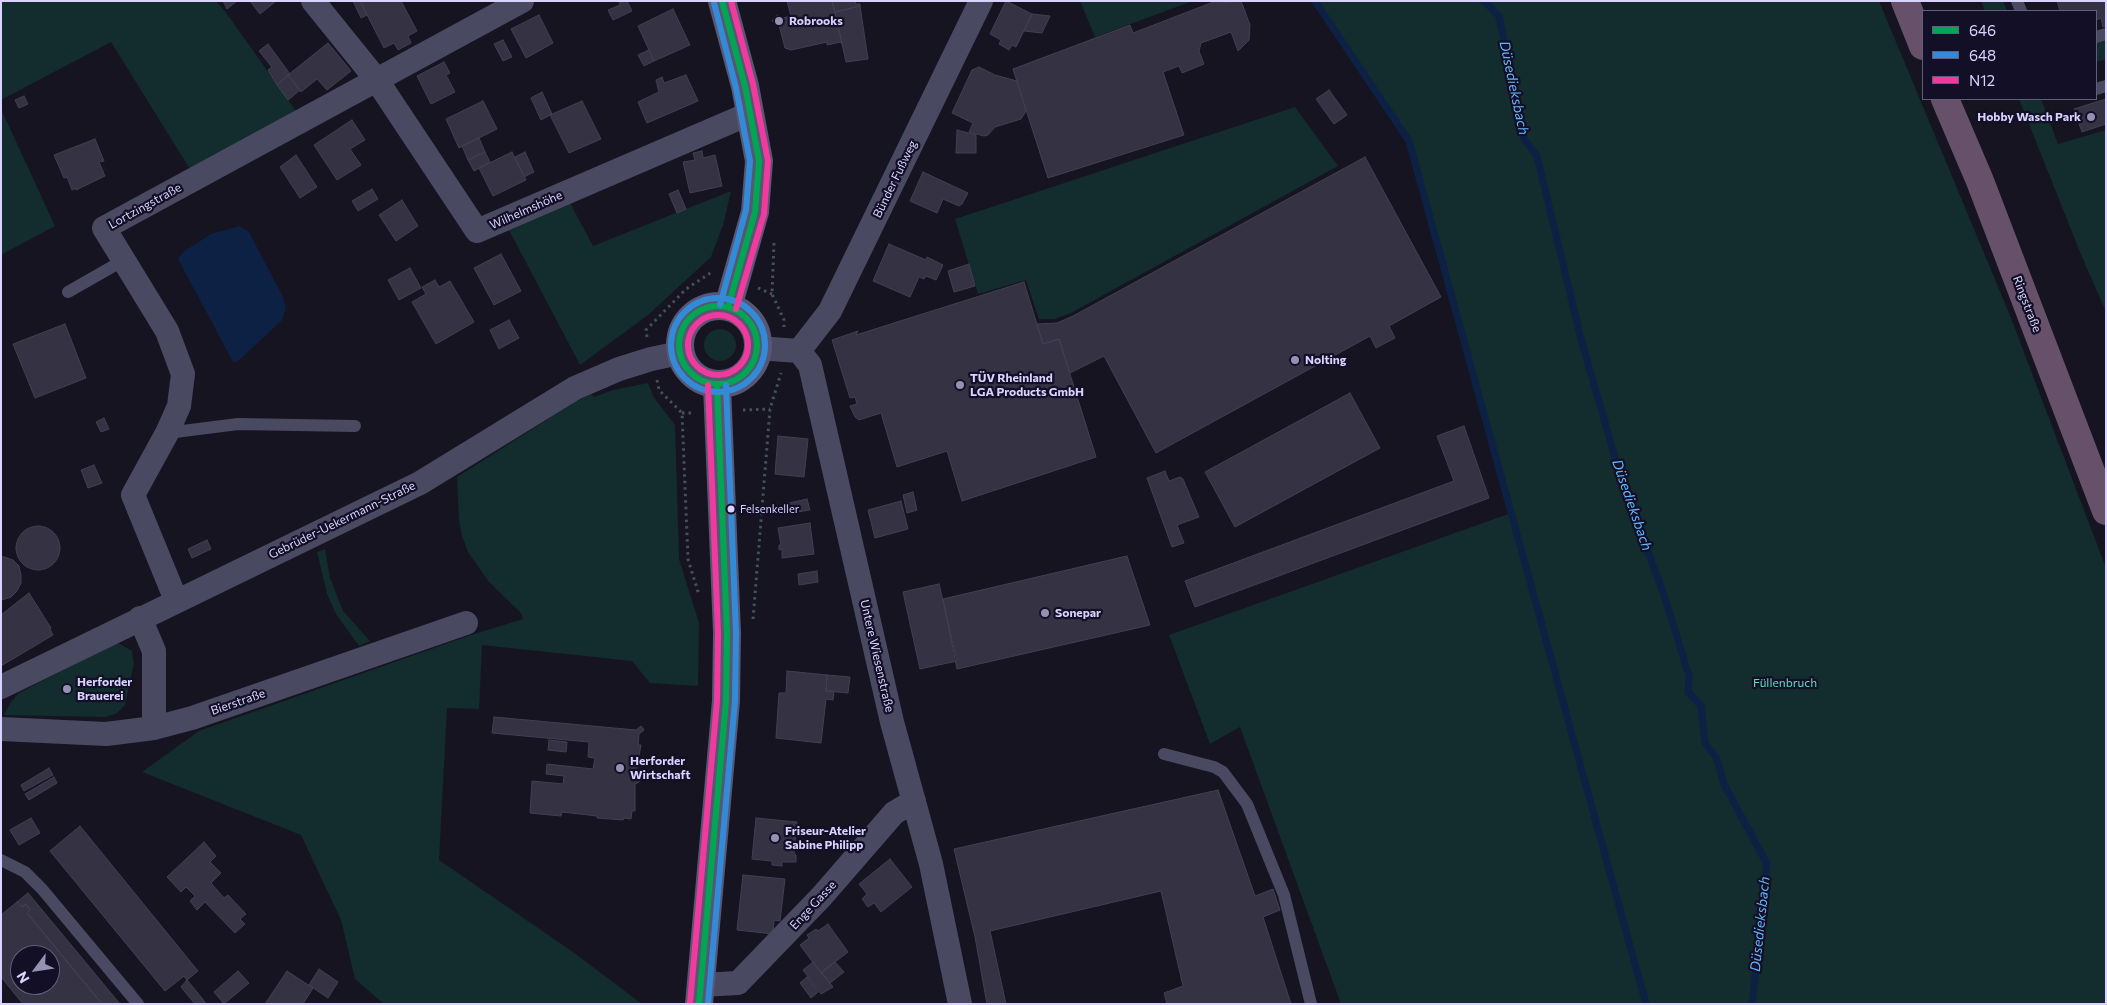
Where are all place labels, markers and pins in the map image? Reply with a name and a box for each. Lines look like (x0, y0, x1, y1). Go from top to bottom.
place label: Robrooks (789, 14, 843, 28)
marker: Robrooks (773, 15, 785, 27)
place label: Hobby Wasch Park (1977, 110, 2081, 124)
marker: Hobby Wasch Park (2085, 111, 2097, 123)
place label: Nolting (1305, 353, 1346, 367)
marker: Nolting (1289, 354, 1301, 366)
place label: TÜV Rheinland LGA Products GmbH (970, 371, 1084, 399)
marker: TÜV Rheinland LGA Products GmbH (954, 379, 966, 391)
place label: Felsenkeller (740, 502, 799, 516)
marker: Felsenkeller (726, 504, 736, 514)
place label: Sonepar (1055, 606, 1101, 620)
marker: Sonepar (1039, 607, 1051, 619)
place label: Herforder Brauerei (77, 675, 132, 703)
marker: Herforder Brauerei (61, 683, 73, 695)
place label: Herforder Wirtschaft (630, 754, 691, 782)
marker: Herforder Wirtschaft (614, 762, 626, 774)
place label: Friseur-Atelier Sabine Philipp (785, 824, 866, 852)
marker: Friseur-Atelier Sabine Philipp (769, 832, 781, 844)

